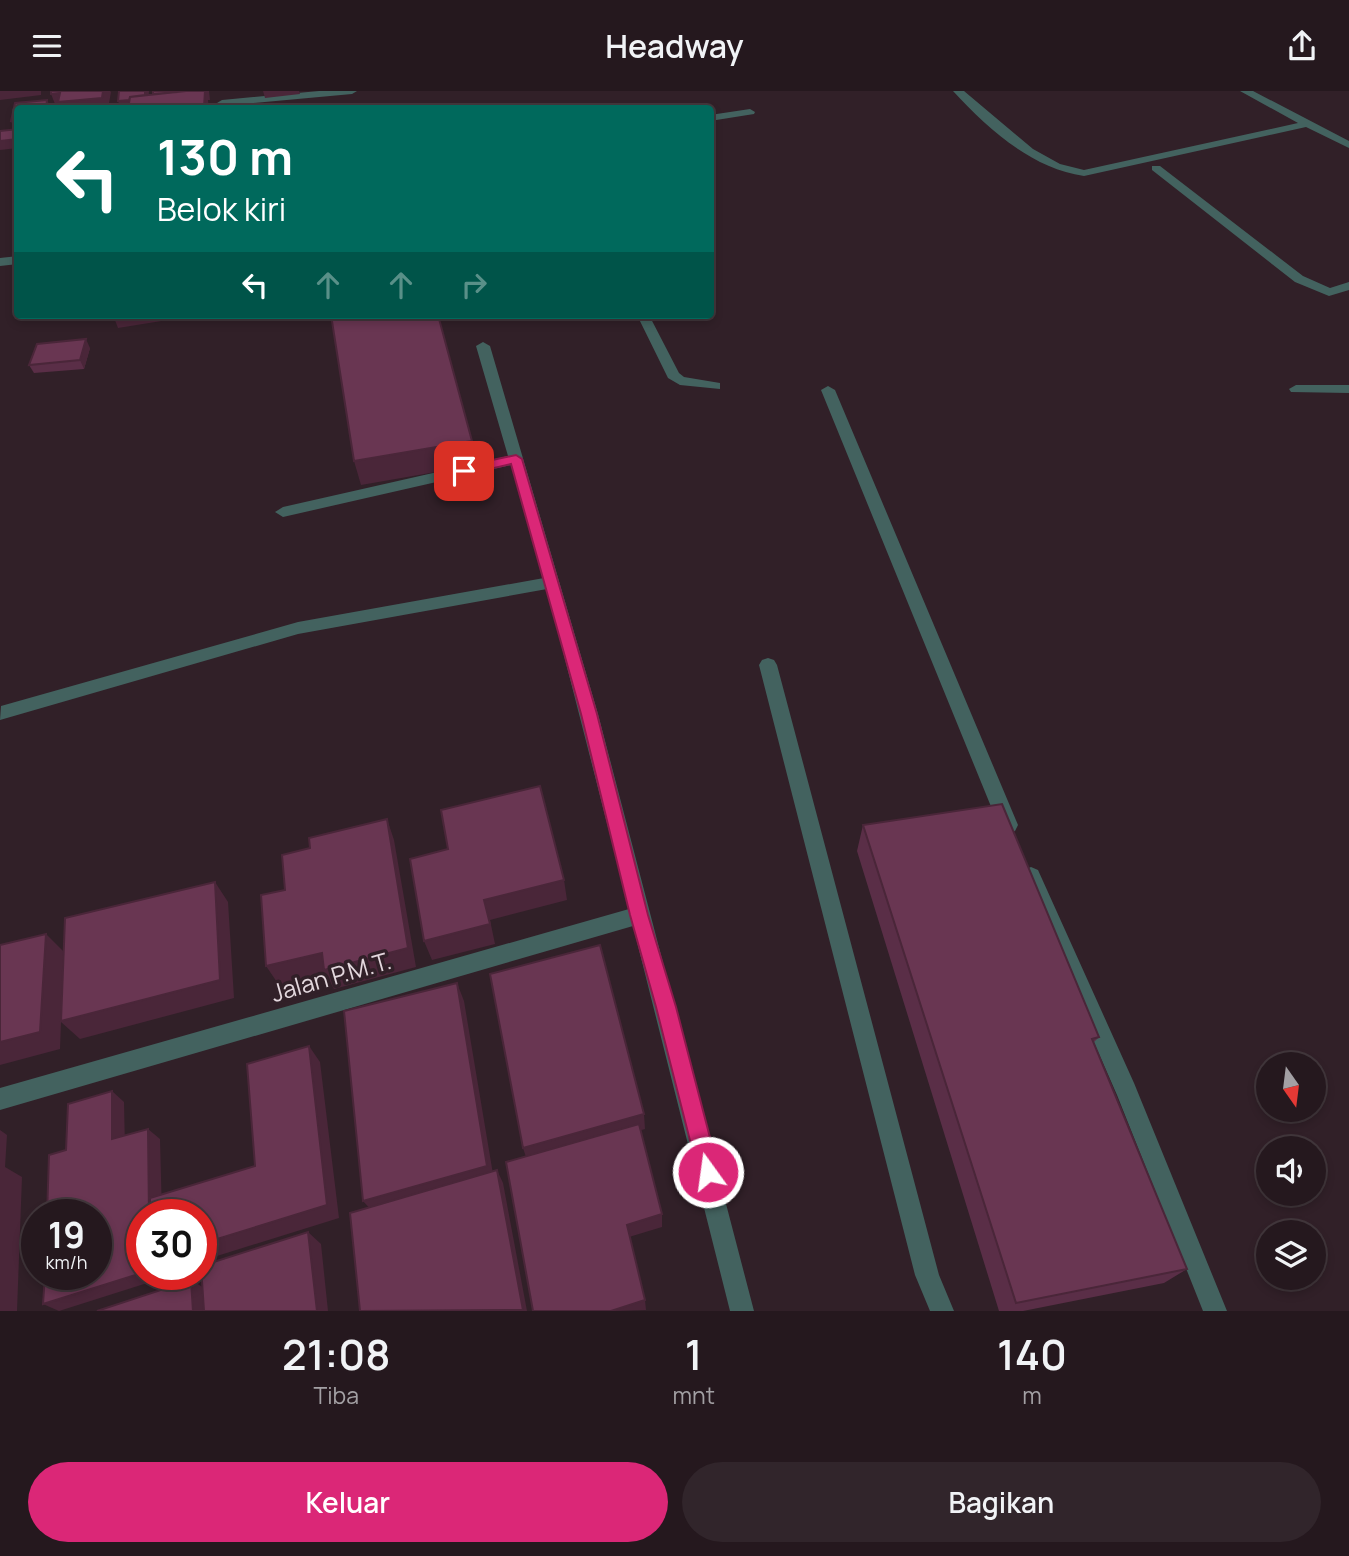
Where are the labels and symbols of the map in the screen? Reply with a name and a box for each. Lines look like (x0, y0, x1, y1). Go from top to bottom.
pin (434, 441, 494, 501)
street label: Jalan P.M.T. (267, 943, 395, 1009)
north arrow (1256, 1052, 1326, 1122)
position arrow (671, 1135, 745, 1209)
speed limit sign: 30 (126, 1199, 217, 1290)

